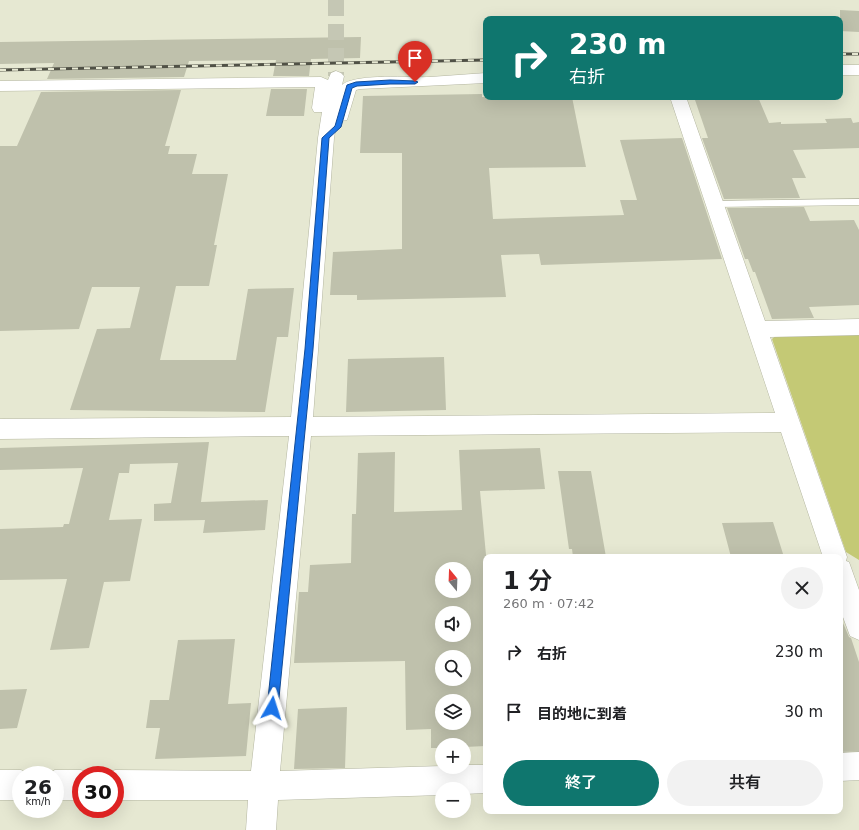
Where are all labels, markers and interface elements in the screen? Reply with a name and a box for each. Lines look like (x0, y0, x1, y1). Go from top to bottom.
text: 230 m (569, 28, 666, 61)
icon: right (503, 32, 555, 84)
pin (398, 41, 432, 82)
icon: arrive (404, 47, 426, 69)
text: 右折 (569, 66, 605, 87)
north arrow (435, 562, 471, 598)
map controls (435, 562, 471, 818)
text: 1 分 (503, 567, 552, 595)
button: close (781, 567, 823, 609)
text: 260 m · 07:42 (503, 596, 594, 611)
button: sound (435, 606, 471, 642)
icon: right (503, 641, 525, 663)
text: 230 m (775, 643, 823, 661)
text: 右折 (537, 645, 567, 663)
button: search (435, 650, 471, 686)
position arrow (251, 687, 293, 729)
button: layers (435, 694, 471, 730)
icon: arrive (503, 701, 525, 723)
text: 30 m (785, 703, 823, 721)
text: 目的地に到着 (537, 705, 627, 723)
button: + (435, 738, 471, 774)
button: 終了 (503, 760, 659, 806)
button: 共有 (667, 760, 823, 806)
speed limit sign: 30 (72, 766, 124, 818)
text: 26 (24, 775, 52, 799)
button: − (435, 782, 471, 818)
text: km/h (25, 796, 51, 807)

